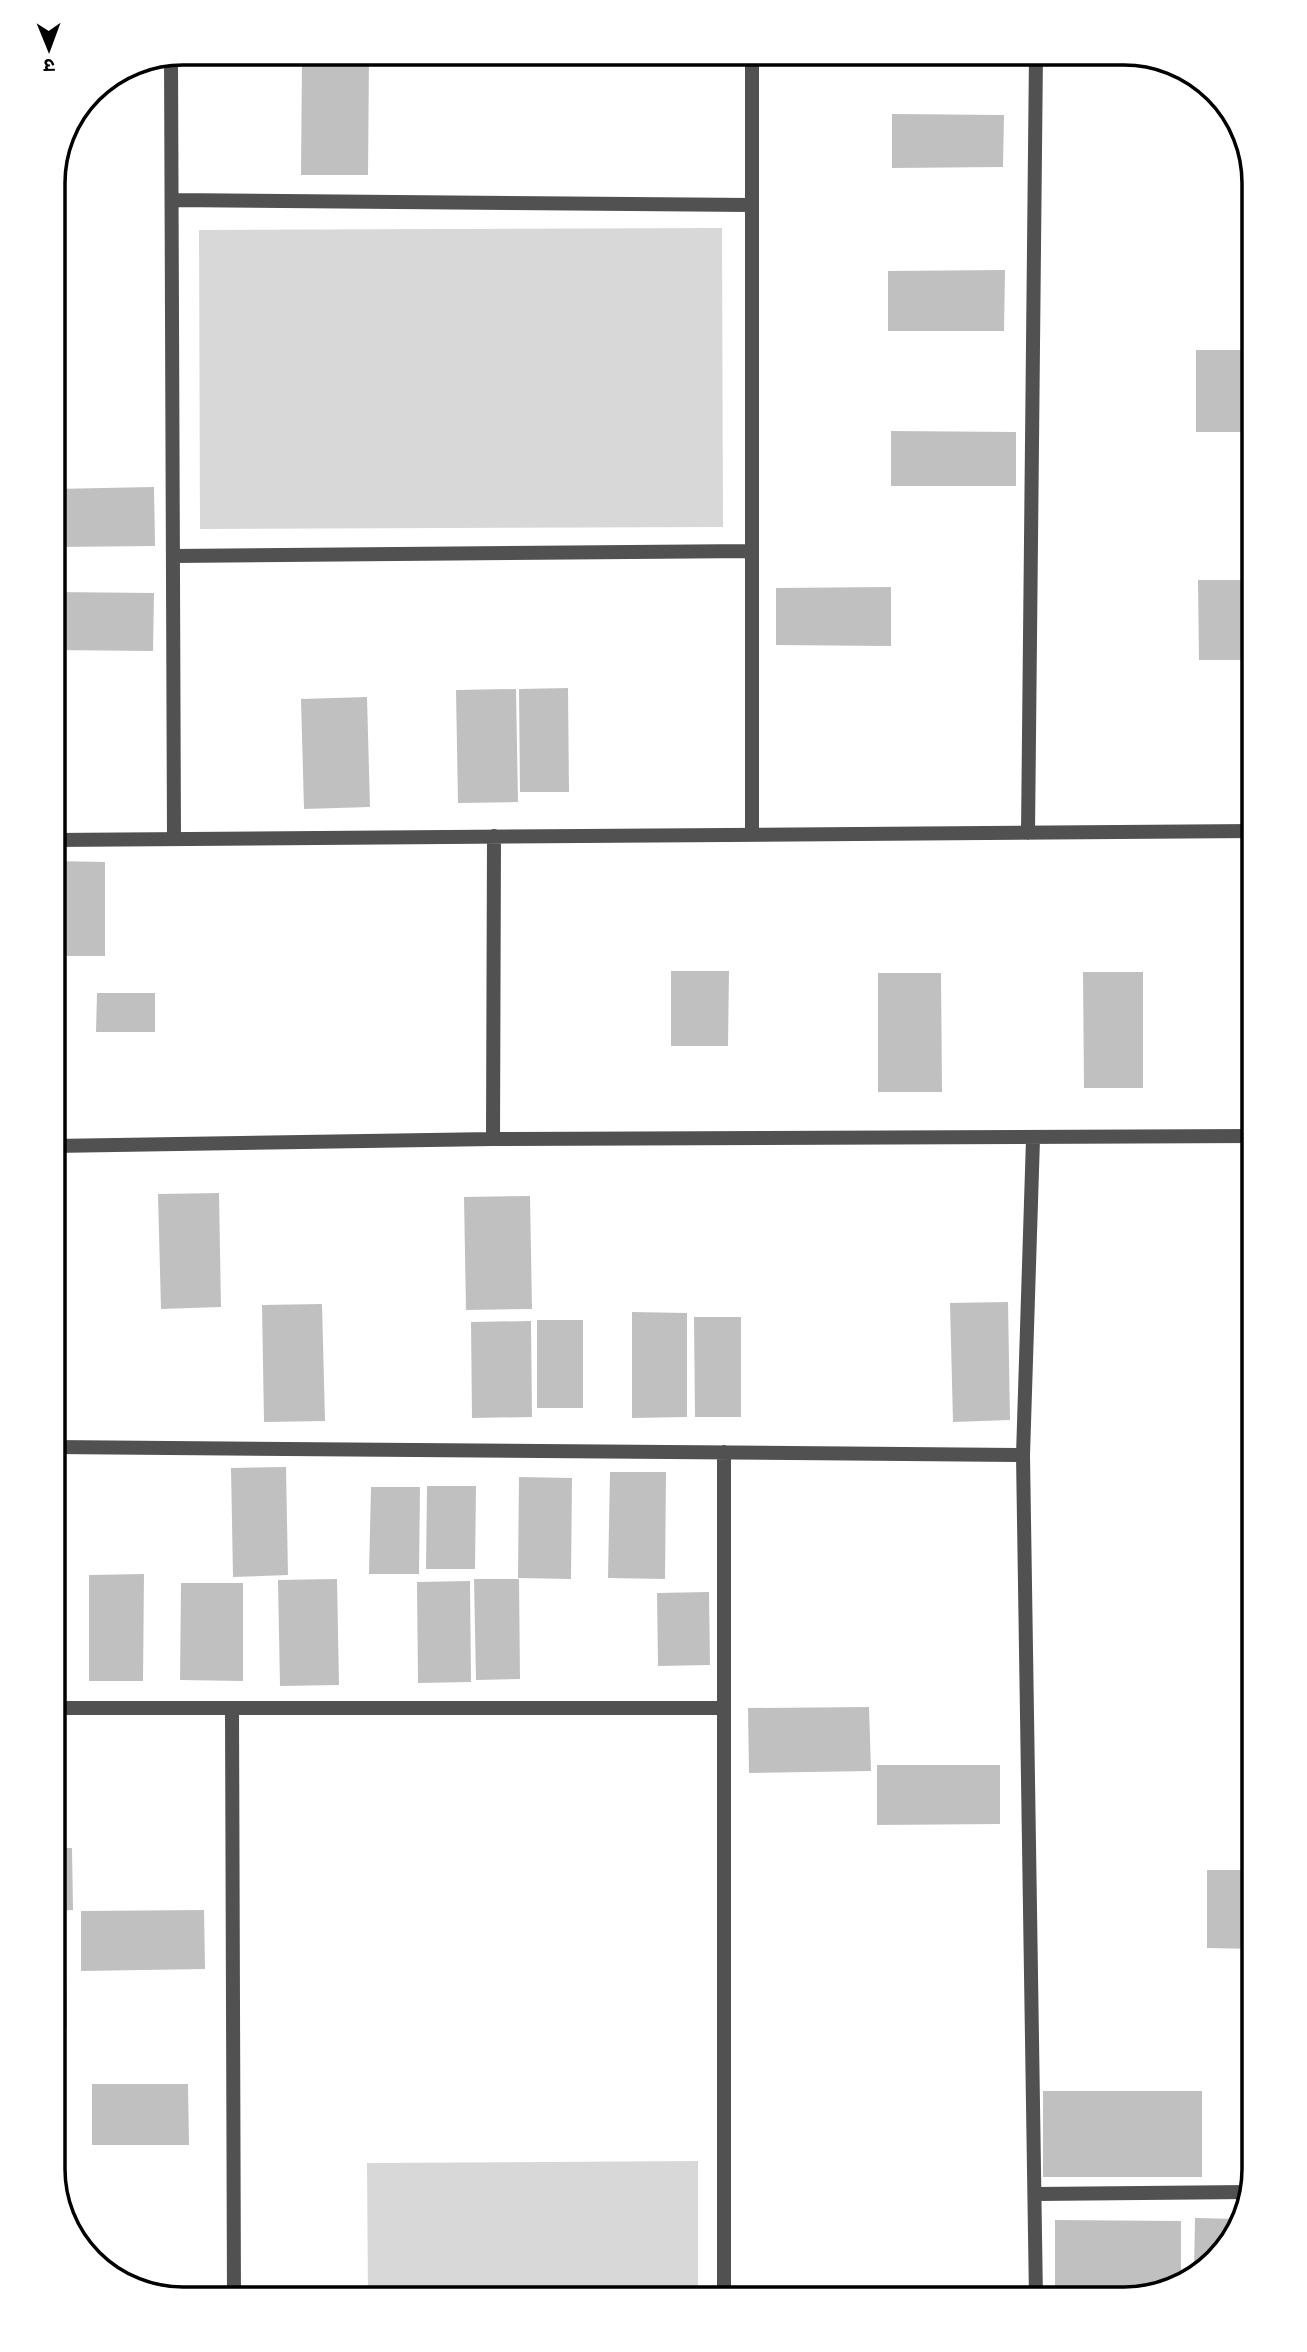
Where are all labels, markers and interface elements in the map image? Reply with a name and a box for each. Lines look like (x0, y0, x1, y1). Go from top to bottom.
north arrow (14, 14, 84, 84)
text: उ (43, 54, 55, 77)

